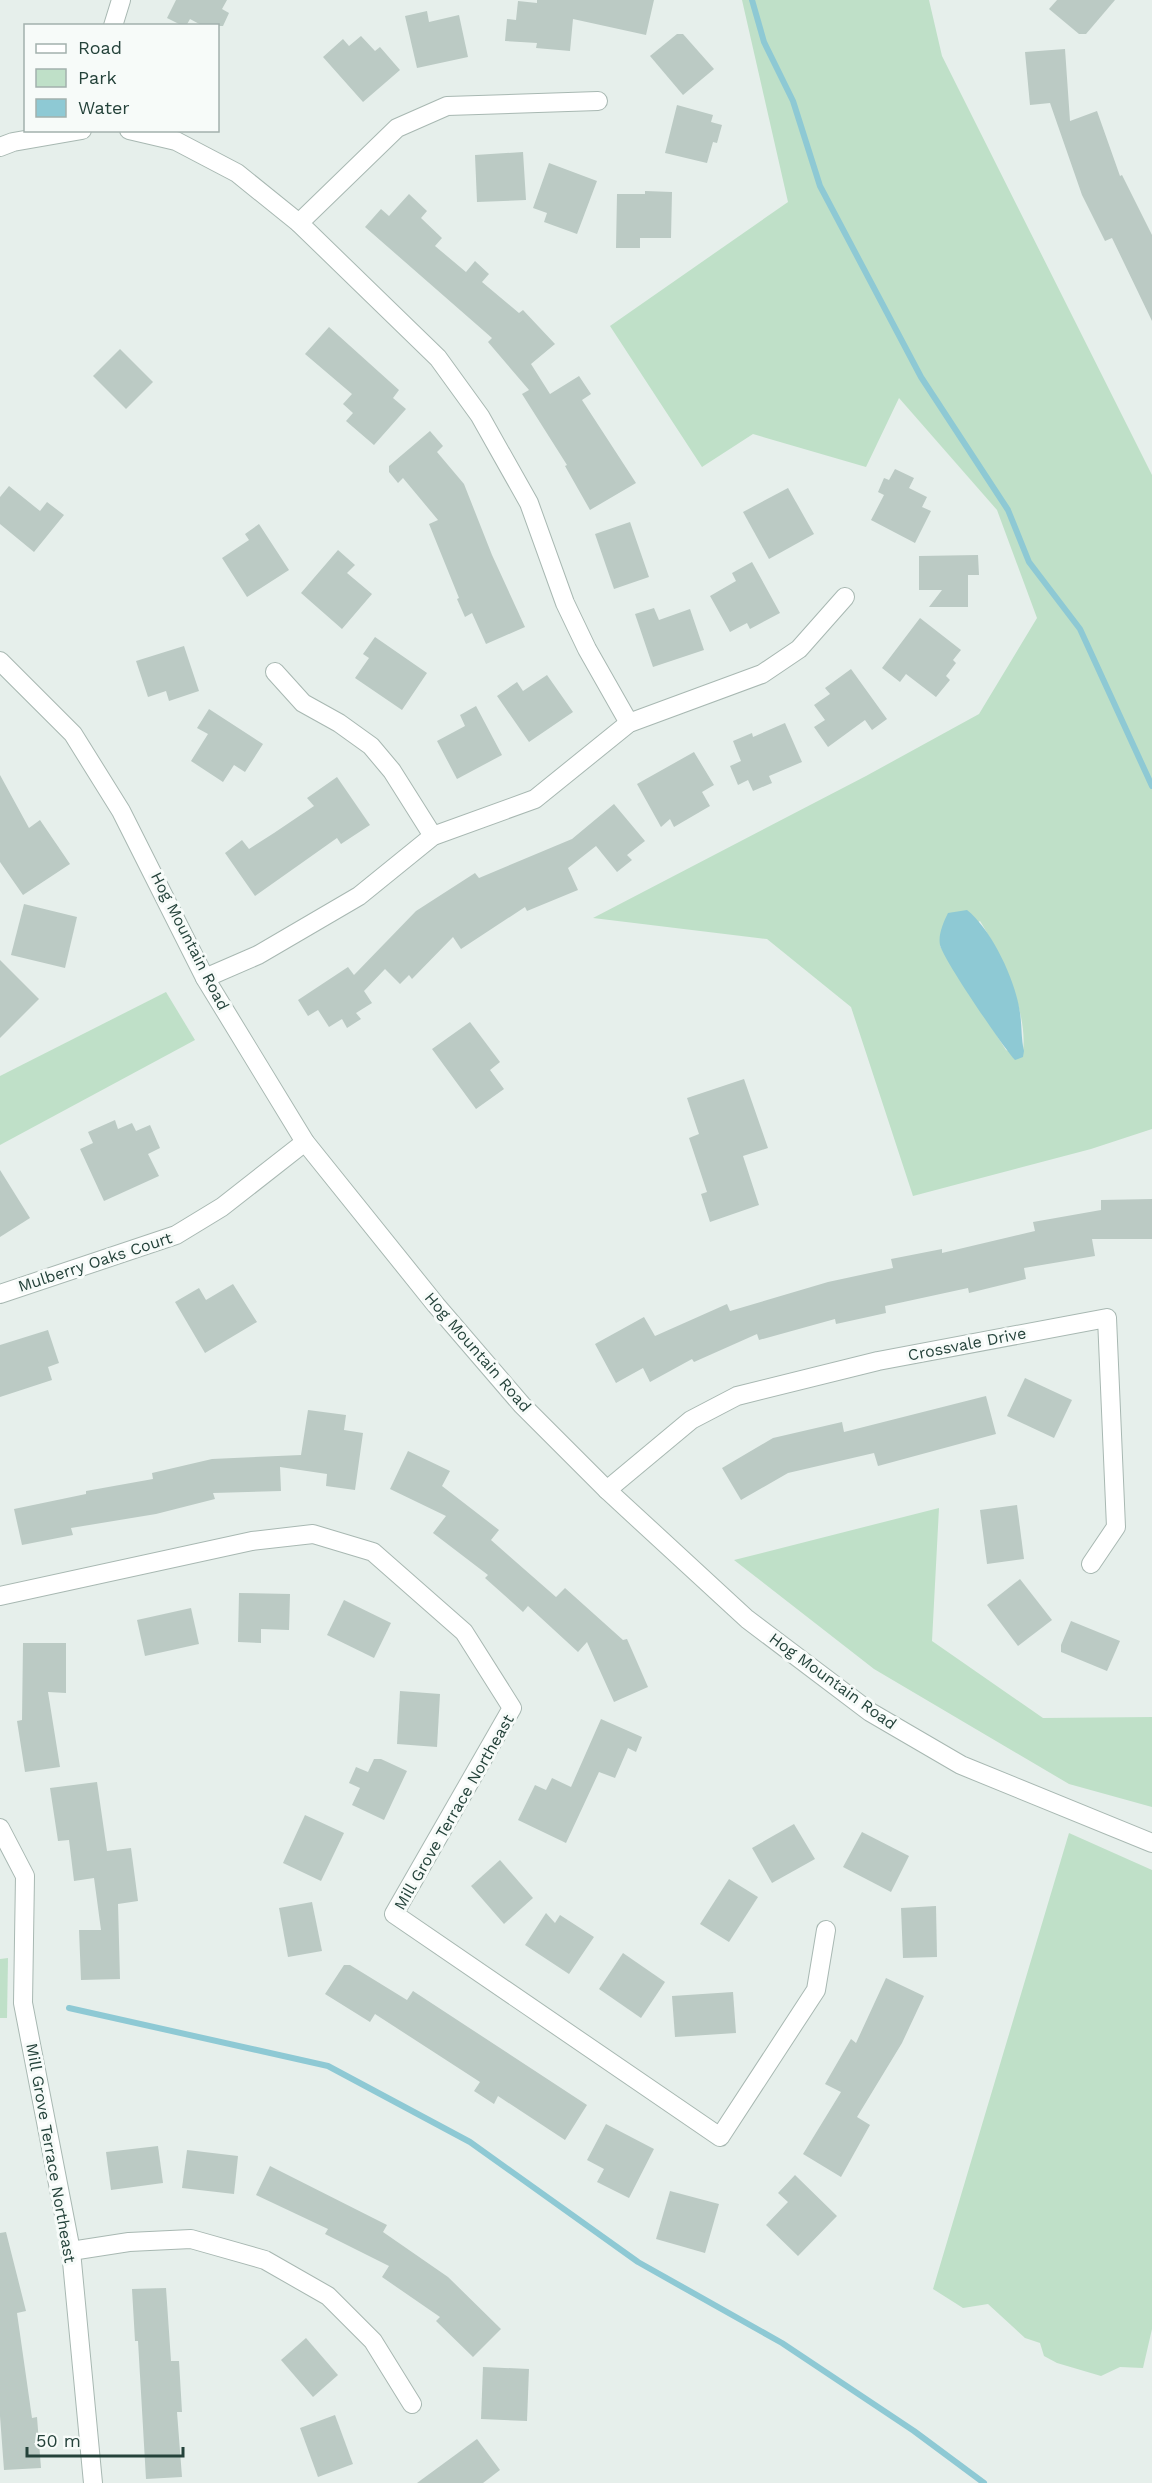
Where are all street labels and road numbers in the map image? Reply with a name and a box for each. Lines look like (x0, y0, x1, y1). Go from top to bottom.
street label: Hog Mountain Road (147, 869, 233, 1013)
street label: Mulberry Oaks Court (16, 1228, 175, 1296)
street label: Hog Mountain Road (421, 1288, 535, 1416)
street label: Crossvale Drive (906, 1323, 1028, 1365)
street label: Hog Mountain Road (766, 1629, 900, 1733)
street label: Mill Grove Terrace Northeast (390, 1711, 518, 1913)
street label: Mill Grove Terrace Northeast (22, 2042, 80, 2265)

